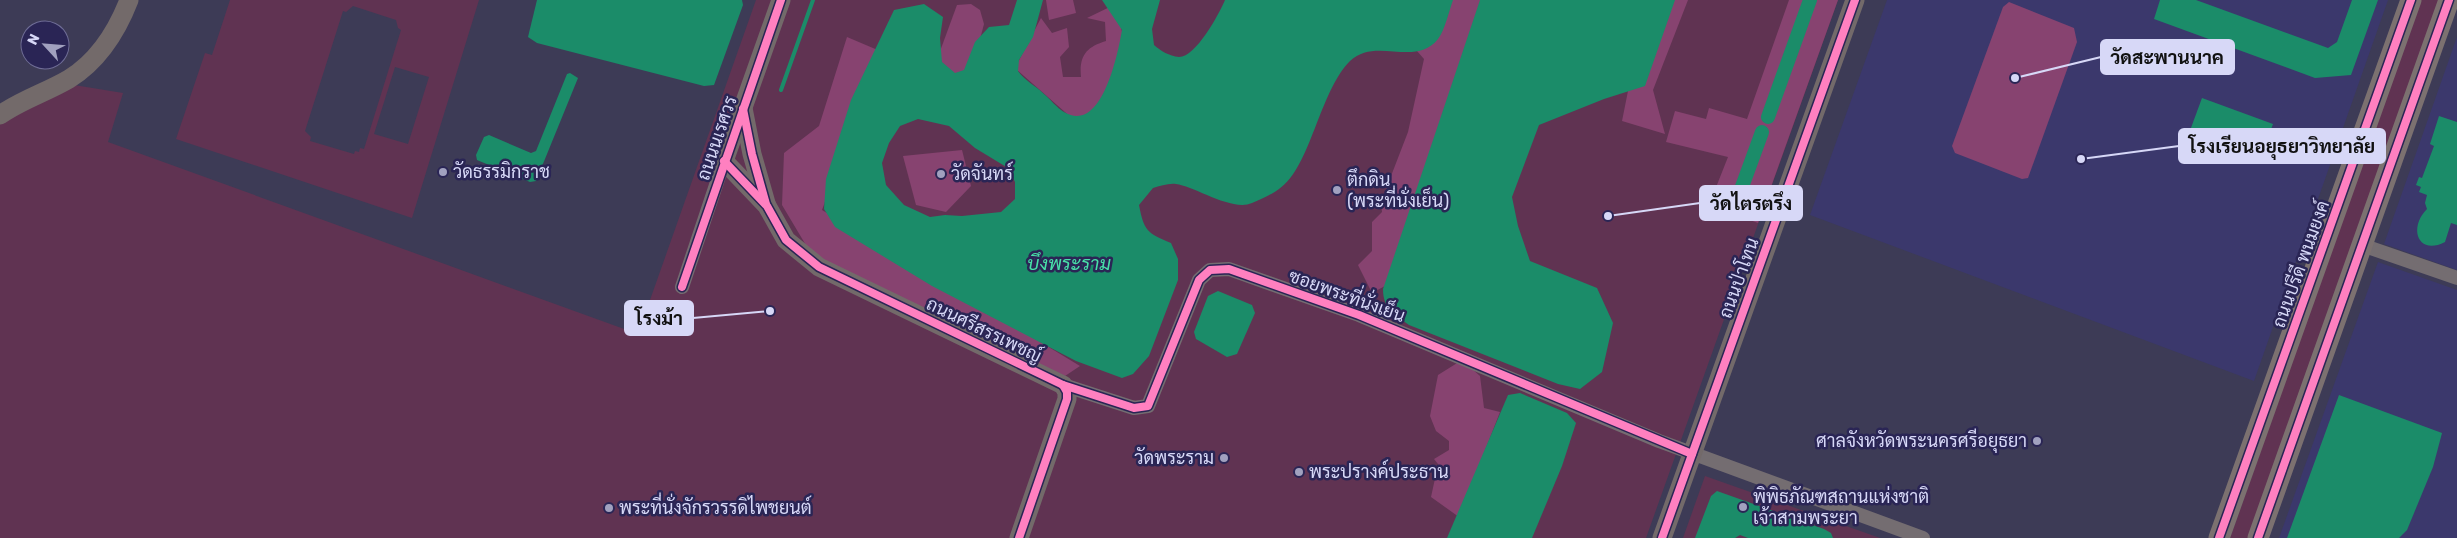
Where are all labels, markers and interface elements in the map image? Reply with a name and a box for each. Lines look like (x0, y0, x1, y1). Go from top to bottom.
north arrow (20, 20, 70, 70)
text: N (24, 31, 44, 48)
callout: วัดสะพานนาค (2101, 40, 2234, 74)
text: วัดสะพานนาค (2110, 46, 2224, 69)
street label: ถนนนเรศวร (692, 93, 742, 183)
callout: โรงเรียนอยุธยาวิทยาลัย (2179, 129, 2385, 163)
text: โรงเรียนอยุธยาวิทยาลัย (2188, 134, 2375, 161)
place label: วัดธรรมิกราช (453, 161, 550, 183)
place label: วัดจันทร์ (951, 161, 1013, 185)
marker: วัดธรรมิกราช (437, 166, 449, 178)
marker: วัดจันทร์ (935, 168, 947, 180)
place label: ตึกดิน (พระที่นั่งเย็น) (1347, 168, 1449, 212)
marker: ตึกดิน (พระที่นั่งเย็น) (1331, 184, 1343, 196)
callout: วัดไตรตรึง (1700, 186, 1802, 220)
text: วัดไตรตรึง (1710, 191, 1792, 215)
street label: ถนนปรีดี พนมยงค์ (2266, 197, 2334, 331)
street label: ถนนป่าโทน (1712, 234, 1764, 321)
water label: บึงพระราม (1027, 252, 1111, 275)
street label: ซอยพระที่นั่งเย็น (1286, 260, 1410, 327)
street label: ถนนศรีสรรเพชญ์ (923, 291, 1046, 367)
callout: โรงม้า (625, 301, 693, 335)
text: โรงม้า (634, 306, 683, 330)
place label: ศาลจังหวัดพระนครศรีอยุธยา (1816, 428, 2027, 453)
marker: ศาลจังหวัดพระนครศรีอยุธยา (2031, 435, 2043, 447)
place label: วัดพระราม (1134, 447, 1214, 469)
marker: วัดพระราม (1218, 452, 1230, 464)
place label: พระปรางค์ประธาน (1309, 459, 1449, 483)
marker: พระปรางค์ประธาน (1293, 466, 1305, 478)
place label: พิพิธภัณฑสถานแห่งชาติ เจ้าสามพระยา (1753, 485, 1929, 529)
place label: พระที่นั่งจักรวรรดิไพชยนต์ (619, 492, 812, 519)
marker: พิพิธภัณฑสถานแห่งชาติ เจ้าสามพระยา (1737, 501, 1749, 513)
marker: พระที่นั่งจักรวรรดิไพชยนต์ (603, 502, 615, 514)

